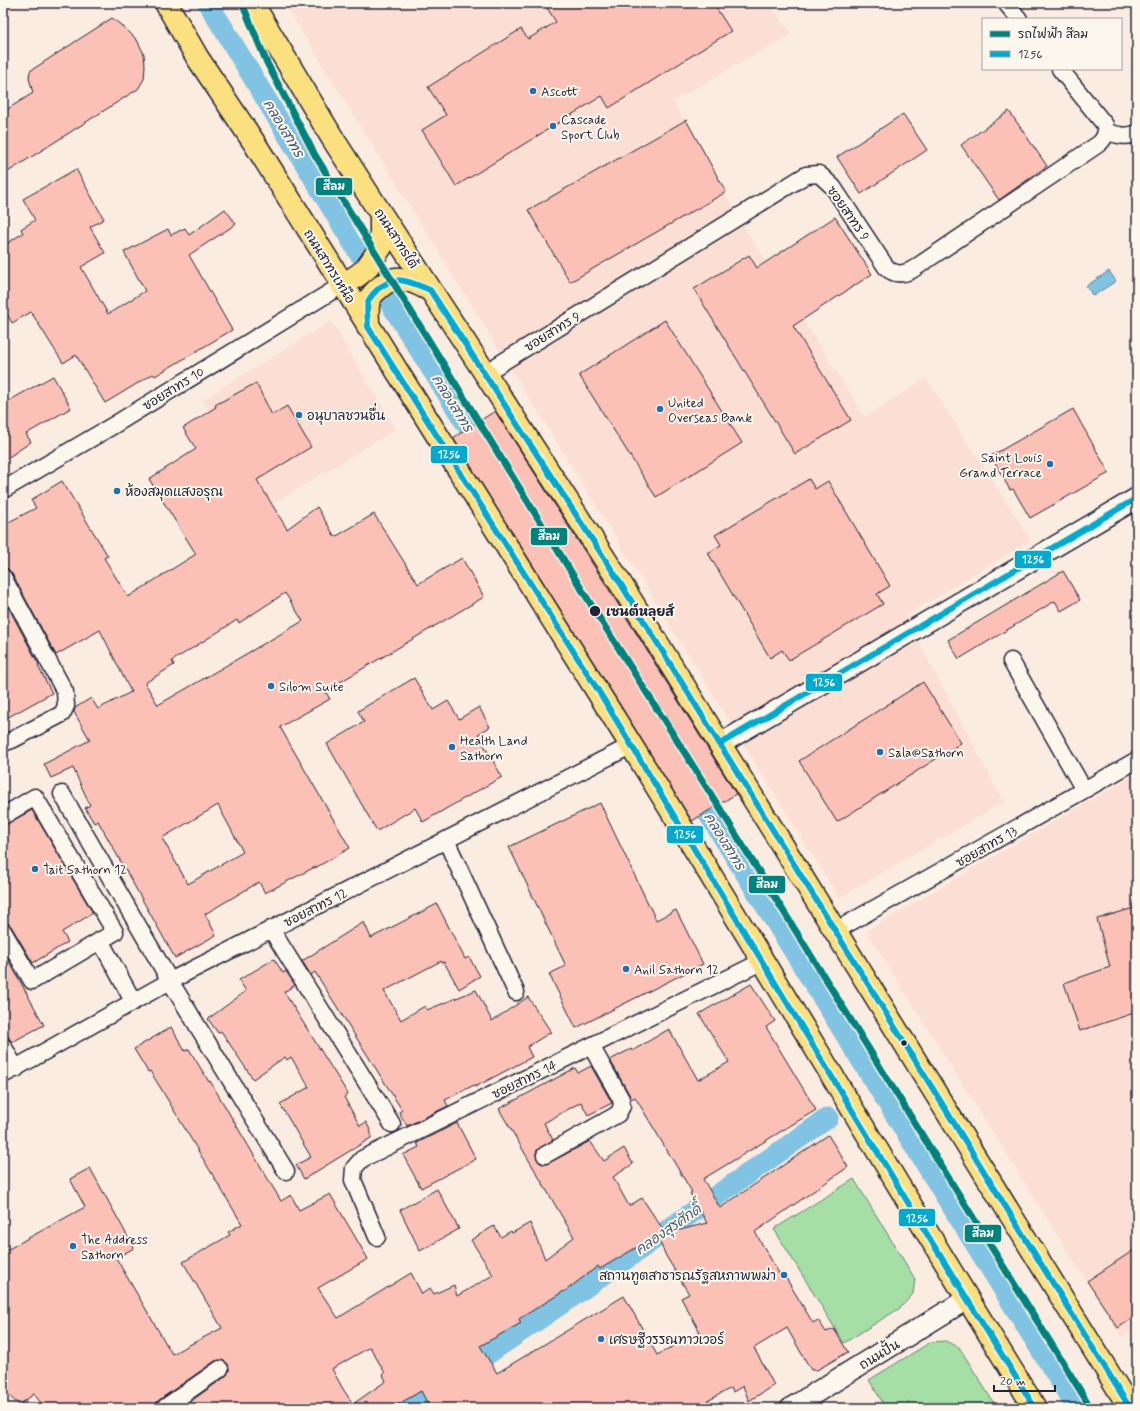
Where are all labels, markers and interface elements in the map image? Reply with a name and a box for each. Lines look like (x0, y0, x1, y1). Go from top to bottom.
legend (982, 18, 1122, 70)
text: รถไฟฟ้า สีลม (1018, 26, 1088, 43)
text: 1256 (1018, 47, 1043, 63)
place label: Ascott (541, 84, 580, 101)
marker: Ascott (528, 86, 538, 96)
water label: คลองสาทร (259, 96, 308, 162)
place label: Cascade Sport Club (561, 112, 619, 144)
marker: Cascade Sport Club (548, 121, 558, 131)
line badge: สีลม (315, 177, 353, 196)
text: สีลม (323, 178, 345, 194)
street label: ซอยสาทร 9 (823, 183, 873, 245)
street label: ถนนสาทรใต้ (370, 204, 423, 272)
street label: ถนนสาทรเหนือ (299, 226, 359, 307)
street label: ซอยสาทร 9 (522, 308, 584, 356)
street label: ซอยสาทร 10 (140, 364, 208, 415)
water label: คลองสาทร (427, 371, 478, 437)
place label: United Overseas Bank (668, 395, 753, 427)
place label: อนุบาลชวนชื่น (307, 402, 386, 425)
marker: United Overseas Bank (655, 404, 665, 414)
marker: อนุบาลชวนชื่น (294, 410, 304, 420)
line badge: 1256 (430, 445, 468, 464)
text: 1256 (438, 448, 461, 462)
place label: Saint Louis Grand Terrace (959, 450, 1042, 482)
marker: Saint Louis Grand Terrace (1045, 459, 1055, 469)
place label: ห้องสมุดแสงอรุณ (125, 483, 223, 501)
marker: ห้องสมุดแสงอรุณ (112, 486, 122, 496)
line badge: สีลม (530, 527, 568, 546)
text: สีลม (538, 528, 560, 544)
line badge: 1256 (1014, 550, 1052, 569)
text: 1256 (1022, 553, 1045, 567)
place label: เซนต์หลุยส์ (606, 603, 675, 621)
marker: เซนต์หลุยส์ (588, 604, 602, 618)
line badge: 1256 (805, 673, 843, 692)
text: 1256 (813, 676, 836, 690)
place label: Silom Suite (279, 679, 344, 696)
marker: Silom Suite (266, 681, 276, 691)
place label: Health Land Sathorn (460, 733, 527, 765)
marker: Health Land Sathorn (447, 742, 457, 752)
place label: Sala@Sathorn (888, 745, 964, 762)
marker: Sala@Sathorn (875, 747, 885, 757)
water label: คลองสาทร (699, 809, 750, 875)
street label: ซอยสาทร 13 (953, 823, 1021, 872)
line badge: 1256 (666, 825, 704, 844)
text: 1256 (674, 828, 697, 842)
place label: Tait Sathorn 12 (43, 862, 127, 879)
marker: Tait Sathorn 12 (30, 864, 40, 874)
line badge: สีลม (748, 875, 786, 894)
text: สีลม (756, 876, 778, 892)
street label: ซอยสาทร 12 (281, 885, 351, 932)
place label: Anil Sathorn 12 (634, 962, 719, 979)
marker: Anil Sathorn 12 (621, 964, 631, 974)
unlabelled marker (899, 1038, 909, 1048)
street label: ซอยสาทร 14 (489, 1057, 560, 1103)
water label: คลองสุรศักดิ์ (630, 1195, 709, 1260)
line badge: 1256 (898, 1208, 936, 1227)
text: 1256 (906, 1212, 929, 1226)
line badge: สีลม (964, 1224, 1002, 1243)
text: สีลม (972, 1225, 994, 1241)
place label: The Address Sathorn (81, 1232, 148, 1264)
marker: The Address Sathorn (68, 1241, 78, 1251)
place label: สถานทูตสาธารณรัฐสหภาพพม่า (599, 1267, 776, 1285)
marker: สถานทูตสาธารณรัฐสหภาพพม่า (779, 1270, 789, 1280)
place label: เศรษฐีวรรณทาวเวอร์ (609, 1330, 725, 1349)
street label: ถนนปั้น (854, 1332, 904, 1374)
marker: เศรษฐีวรรณทาวเวอร์ (596, 1334, 606, 1344)
scale bar (994, 1367, 1055, 1393)
text: 20 m (1000, 1374, 1026, 1390)

